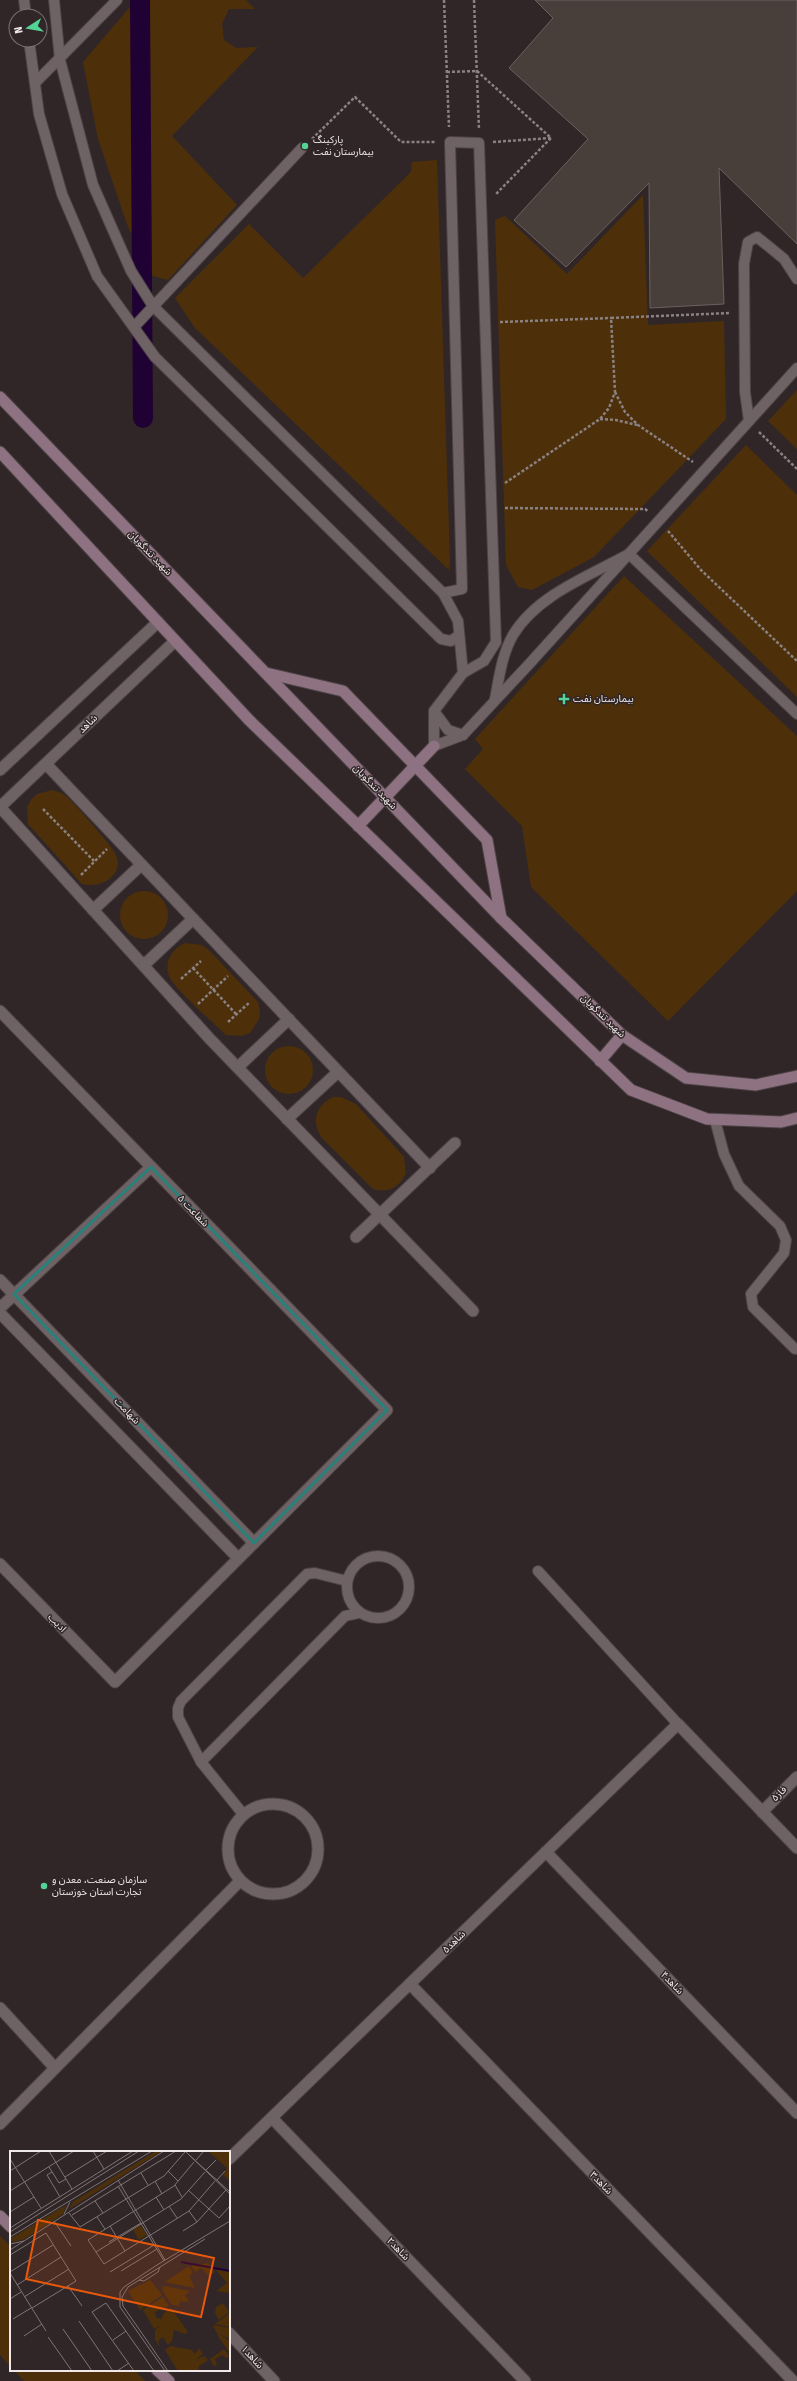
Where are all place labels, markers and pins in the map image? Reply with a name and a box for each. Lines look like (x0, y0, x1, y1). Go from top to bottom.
place label: پارکینگ بیمارستان نفت (313, 134, 374, 158)
marker: پارکینگ بیمارستان نفت (300, 141, 310, 151)
marker: بیمارستان نفت (558, 693, 570, 705)
place label: بیمارستان نفت (573, 693, 634, 705)
place label: سازمان صنعت، معدن و تجارت استان خوزستان (52, 1874, 147, 1898)
marker: سازمان صنعت، معدن و تجارت استان خوزستان (39, 1881, 49, 1891)

